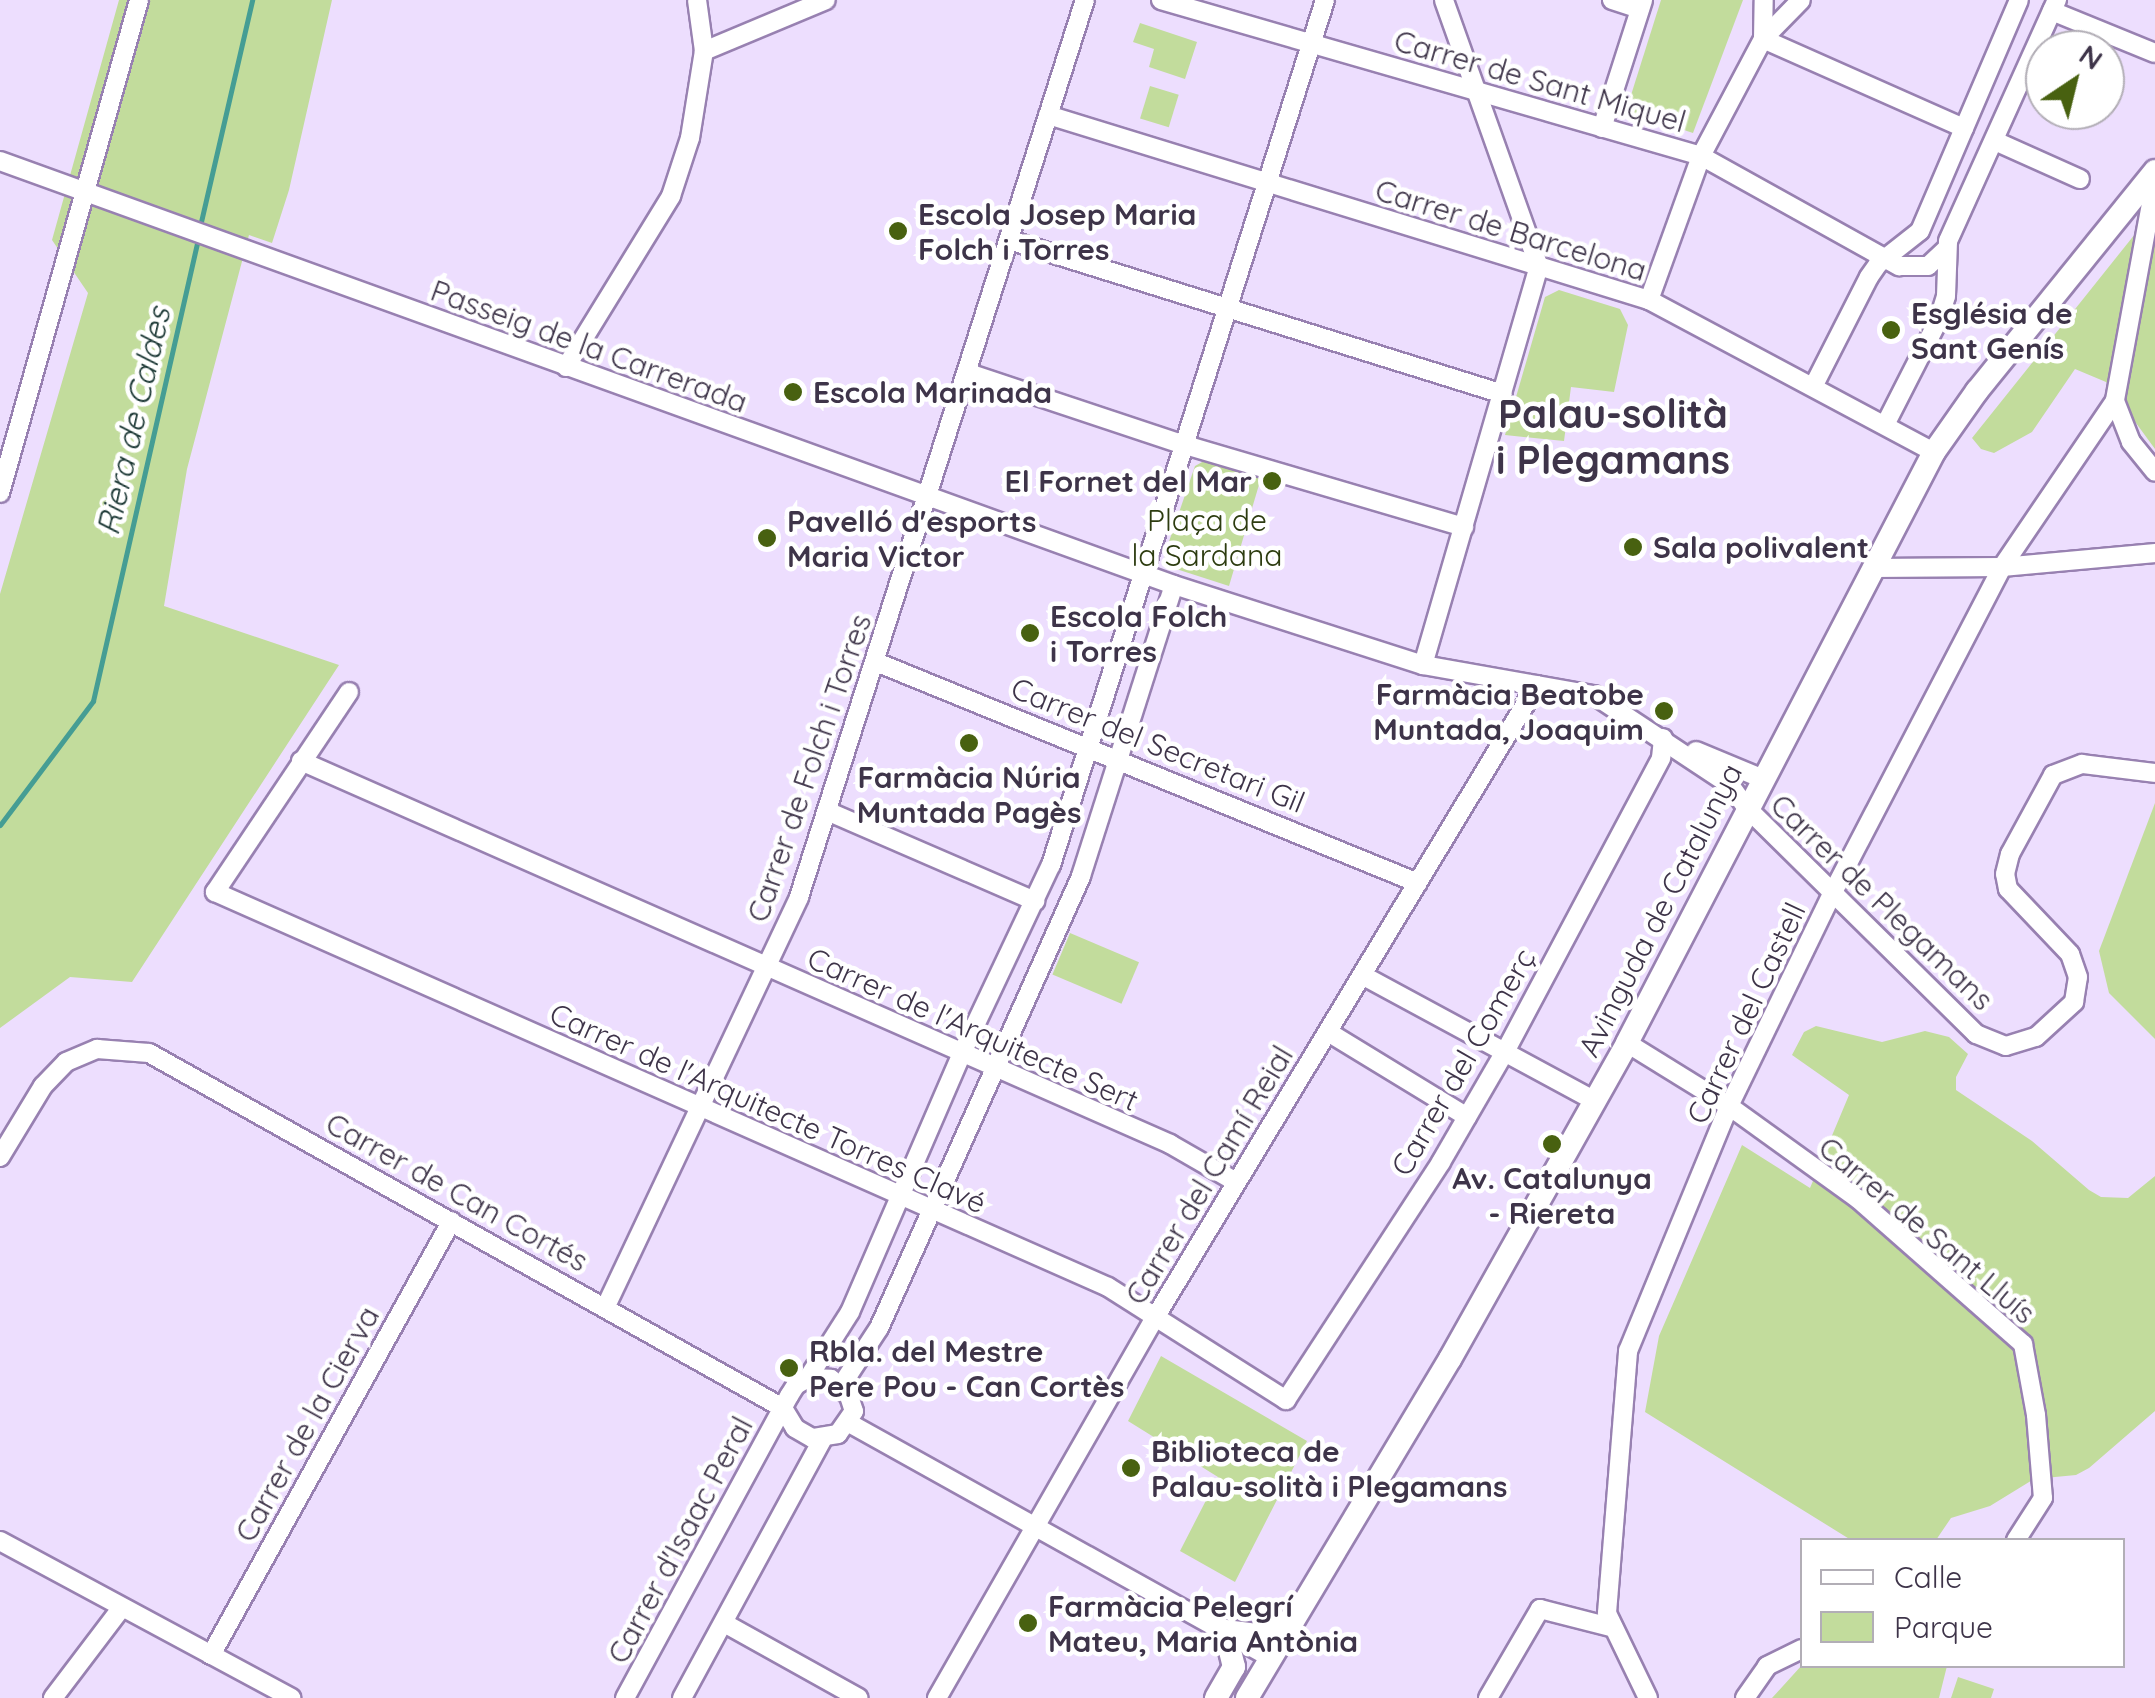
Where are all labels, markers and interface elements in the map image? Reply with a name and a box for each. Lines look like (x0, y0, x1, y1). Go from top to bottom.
street label: Carrer de Sant Miquel (1390, 22, 1690, 140)
north arrow (2025, 30, 2125, 130)
text: N (2073, 36, 2110, 77)
street label: Carrer de Barcelona (1371, 172, 1651, 288)
place label: Escola Josep Maria Folch i Torres (918, 196, 1196, 266)
marker: Escola Josep Maria Folch i Torres (887, 220, 909, 242)
street label: Passeig de la Carrerada (426, 272, 752, 420)
place label: Església de Sant Genís (1911, 295, 2073, 366)
water label: Riera de Caldes (88, 303, 178, 539)
marker: Església de Sant Genís (1880, 319, 1902, 341)
place label: Escola Marinada (813, 374, 1052, 410)
marker: Escola Marinada (782, 381, 804, 403)
district label: Palau-solità i Plegamans (1496, 389, 1730, 483)
place label: El Fornet del Mar (1004, 463, 1252, 499)
marker: El Fornet del Mar (1261, 470, 1283, 492)
park label: Plaça de la Sardana (1131, 502, 1283, 572)
place label: Pavelló d'esports Maria Victor (787, 503, 1036, 574)
marker: Pavelló d'esports Maria Victor (756, 527, 778, 549)
place label: Sala polivalent (1653, 529, 1869, 565)
marker: Sala polivalent (1622, 536, 1644, 558)
place label: Escola Folch i Torres (1050, 598, 1227, 668)
street label: Carrer de Folch i Torres (739, 609, 879, 927)
marker: Escola Folch i Torres (1019, 622, 1041, 644)
street label: Carrer del Secretari Gil (1006, 670, 1310, 820)
place label: Farmàcia Beatobe Muntada, Joaquim (1373, 676, 1644, 746)
marker: Farmàcia Beatobe Muntada, Joaquim (1653, 700, 1675, 722)
marker: Farmàcia Núria Muntada Pagès (958, 732, 980, 754)
street label: Avinguda de Catalunya (1570, 757, 1750, 1063)
place label: Farmàcia Núria Muntada Pagès (857, 759, 1081, 830)
street label: Carrer de Plegamans (1763, 787, 2001, 1017)
street label: Carrer del Castell (1679, 897, 1813, 1129)
street label: Carrer de l'Arquitecte Sert (802, 940, 1144, 1118)
street label: Carrer del Comerç (1383, 942, 1543, 1182)
street label: Carrer de l'Arquitecte Torres Clavé (544, 995, 992, 1221)
street label: Carrer del Camí Reial (1118, 1039, 1300, 1311)
street label: Carrer de Can Cortés (320, 1105, 594, 1279)
street label: Carrer de Sant Lluís (1812, 1129, 2042, 1331)
marker: Av. Catalunya - Riereta (1541, 1133, 1563, 1155)
place label: Av. Catalunya - Riereta (1452, 1160, 1652, 1230)
street label: Carrer de la Cierva (227, 1300, 387, 1548)
place label: Rbla. del Mestre Pere Pou - Can Cortès (809, 1333, 1125, 1404)
marker: Rbla. del Mestre Pere Pou - Can Cortès (778, 1357, 800, 1379)
street label: Carrer d'Isaac Peral (600, 1411, 760, 1669)
place label: Biblioteca de Palau-solità i Plegamans (1151, 1433, 1507, 1504)
marker: Biblioteca de Palau-solità i Plegamans (1120, 1457, 1142, 1479)
legend (1800, 1538, 2125, 1668)
text: Calle (1894, 1558, 1962, 1596)
place label: Farmàcia Pelegrí Mateu, Maria Antònia (1048, 1588, 1358, 1658)
text: Parque (1894, 1608, 1993, 1646)
marker: Farmàcia Pelegrí Mateu, Maria Antònia (1017, 1612, 1039, 1634)

